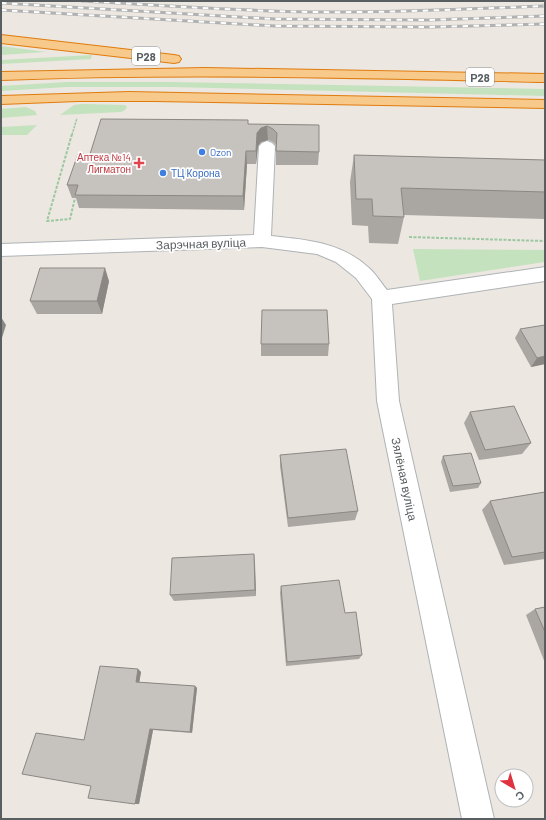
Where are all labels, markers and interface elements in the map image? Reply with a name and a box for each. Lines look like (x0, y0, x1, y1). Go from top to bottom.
road number: Р28 (132, 47, 160, 65)
road number: Р28 (466, 68, 494, 86)
place label: Ozon (210, 146, 232, 158)
marker: Ozon (197, 147, 207, 157)
place label: Аптека №14 Лигматон (77, 151, 131, 175)
marker: Аптека №14 Лигматон (134, 158, 144, 168)
place label: ТЦ Корона (171, 167, 221, 179)
marker: ТЦ Корона (158, 168, 168, 178)
street label: Зарэчная вуліца (156, 234, 247, 253)
street label: Зялёная вуліца (388, 436, 421, 522)
north arrow (494, 768, 534, 808)
text: С (513, 789, 528, 804)

